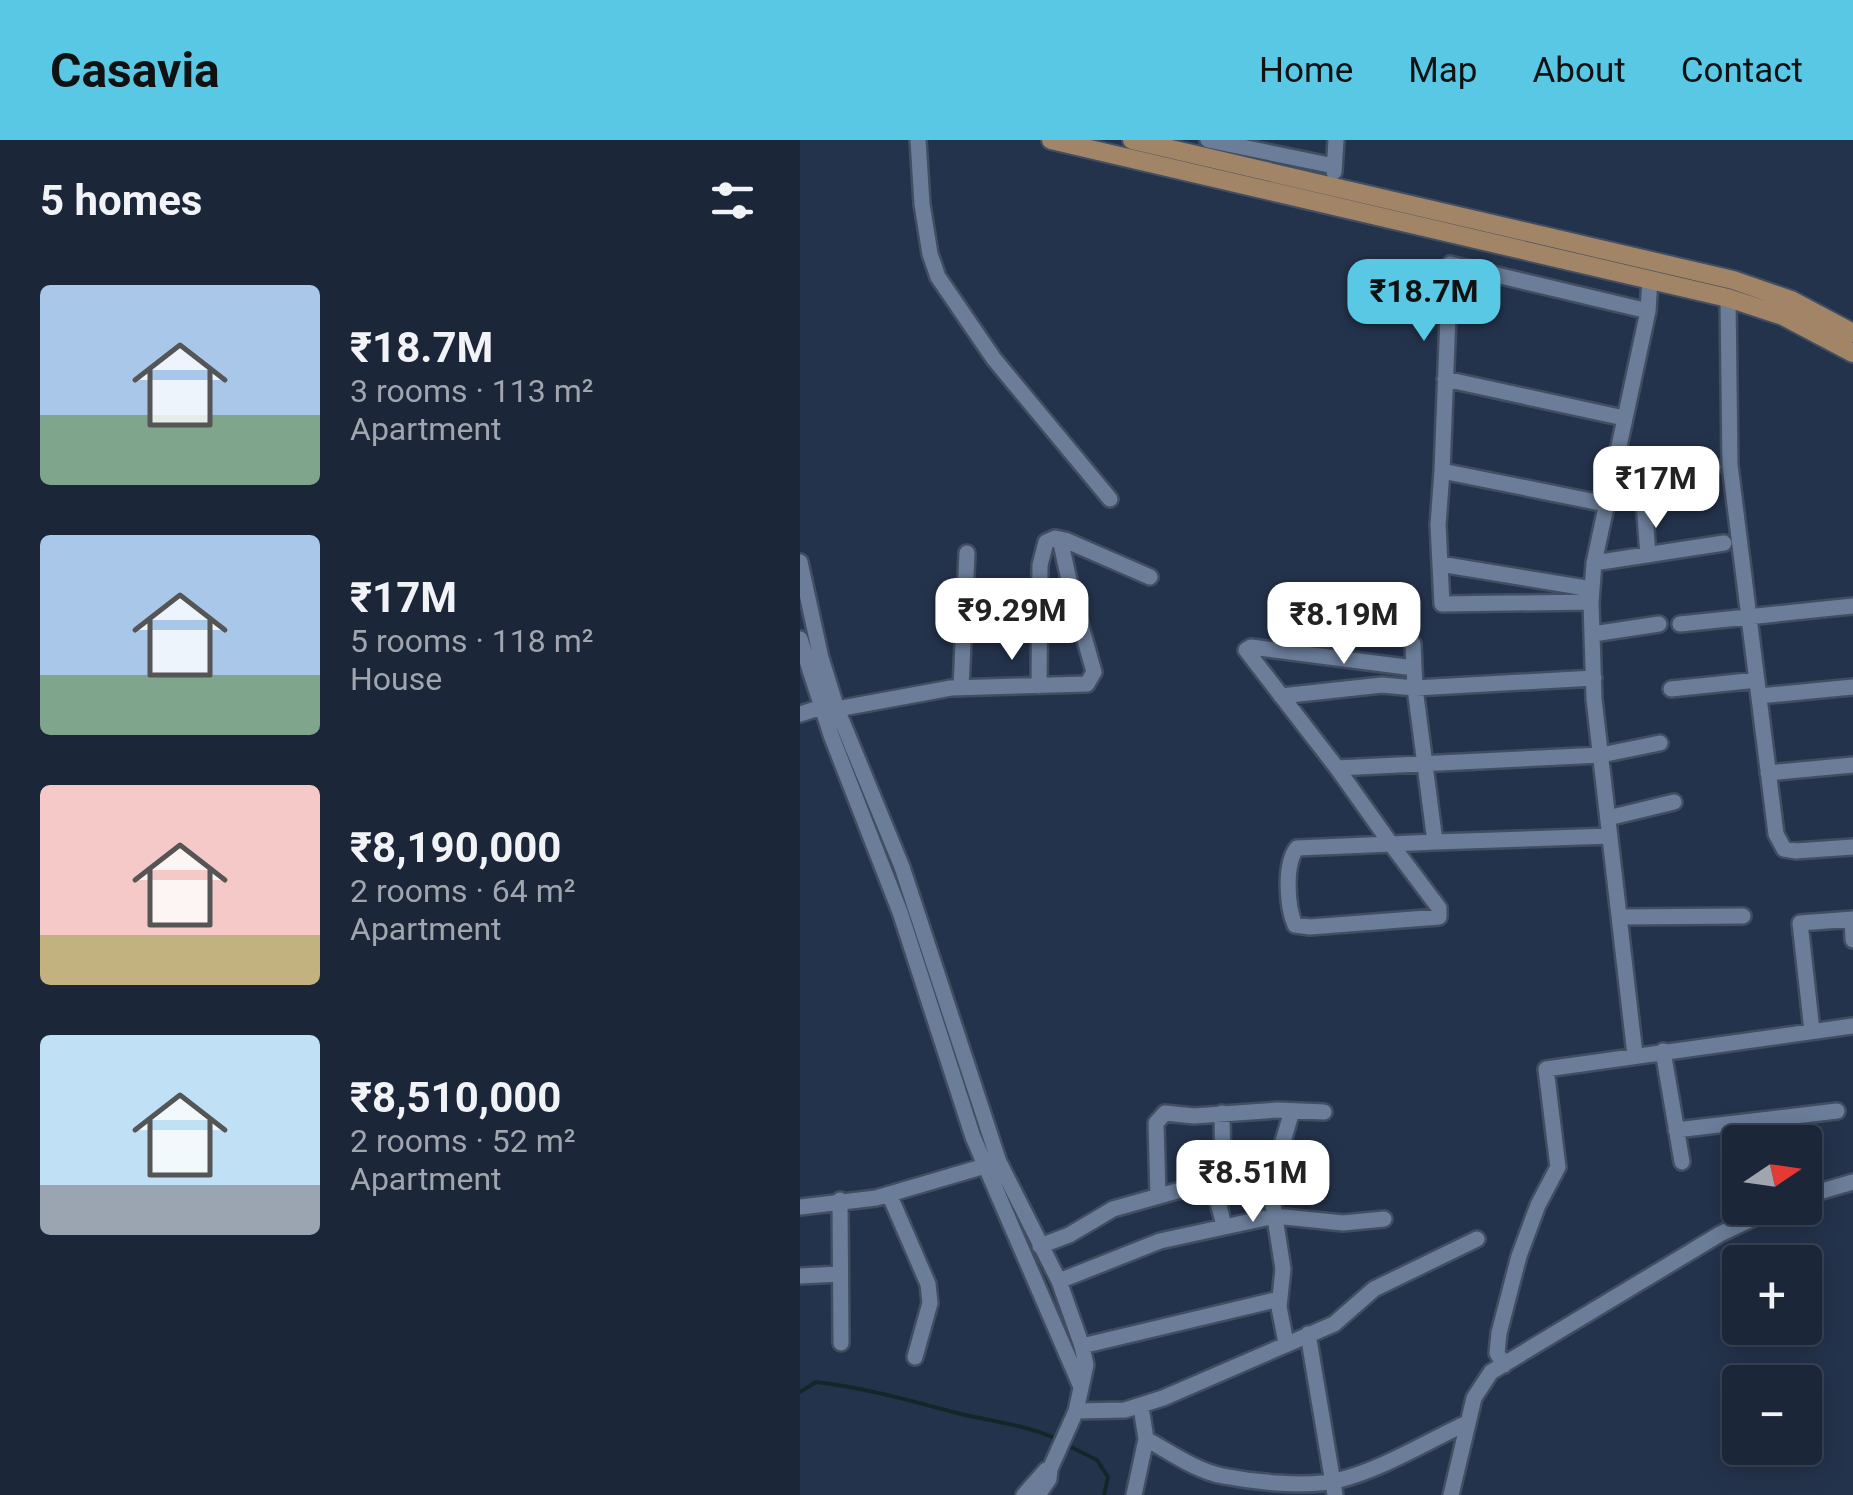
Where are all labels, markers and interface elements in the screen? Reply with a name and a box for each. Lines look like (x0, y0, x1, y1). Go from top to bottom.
text: Casavia (50, 42, 220, 99)
text: Home (1259, 50, 1353, 91)
text: Map (1408, 50, 1477, 91)
text: About (1532, 50, 1626, 91)
text: Contact (1681, 50, 1803, 91)
icon: filters (705, 173, 760, 228)
text: 5 homes (40, 176, 202, 225)
pin: ₹18.7M (1343, 259, 1505, 344)
text: ₹18.7M (1369, 272, 1479, 310)
text: ₹18.7M (350, 323, 493, 372)
icon: home (120, 325, 240, 445)
text: 3 rooms · 113 m² (350, 372, 593, 410)
text: Apartment (350, 410, 502, 448)
pin: ₹17M (1597, 446, 1715, 531)
text: ₹17M (1615, 459, 1697, 497)
text: ₹17M (350, 573, 457, 622)
icon: home (120, 575, 240, 695)
pin: ₹9.29M (931, 578, 1093, 663)
pin: ₹8.19M (1263, 582, 1425, 667)
text: ₹9.29M (957, 591, 1067, 629)
text: ₹8.19M (1289, 595, 1399, 633)
text: 5 rooms · 118 m² (350, 622, 593, 660)
text: House (350, 660, 442, 698)
text: ₹8,190,000 (350, 823, 561, 872)
icon: home (120, 825, 240, 945)
text: 2 rooms · 64 m² (350, 872, 575, 910)
text: Apartment (350, 910, 502, 948)
text: ₹8,510,000 (350, 1073, 561, 1122)
icon: home (120, 1075, 240, 1195)
text: 2 rooms · 52 m² (350, 1122, 575, 1160)
north arrow (1722, 1125, 1822, 1225)
map controls (1722, 1125, 1822, 1465)
pin: ₹8.51M (1172, 1140, 1334, 1225)
text: ₹8.51M (1198, 1153, 1308, 1191)
text: Apartment (350, 1160, 502, 1198)
button: + (1722, 1245, 1822, 1345)
button: − (1722, 1365, 1822, 1465)

